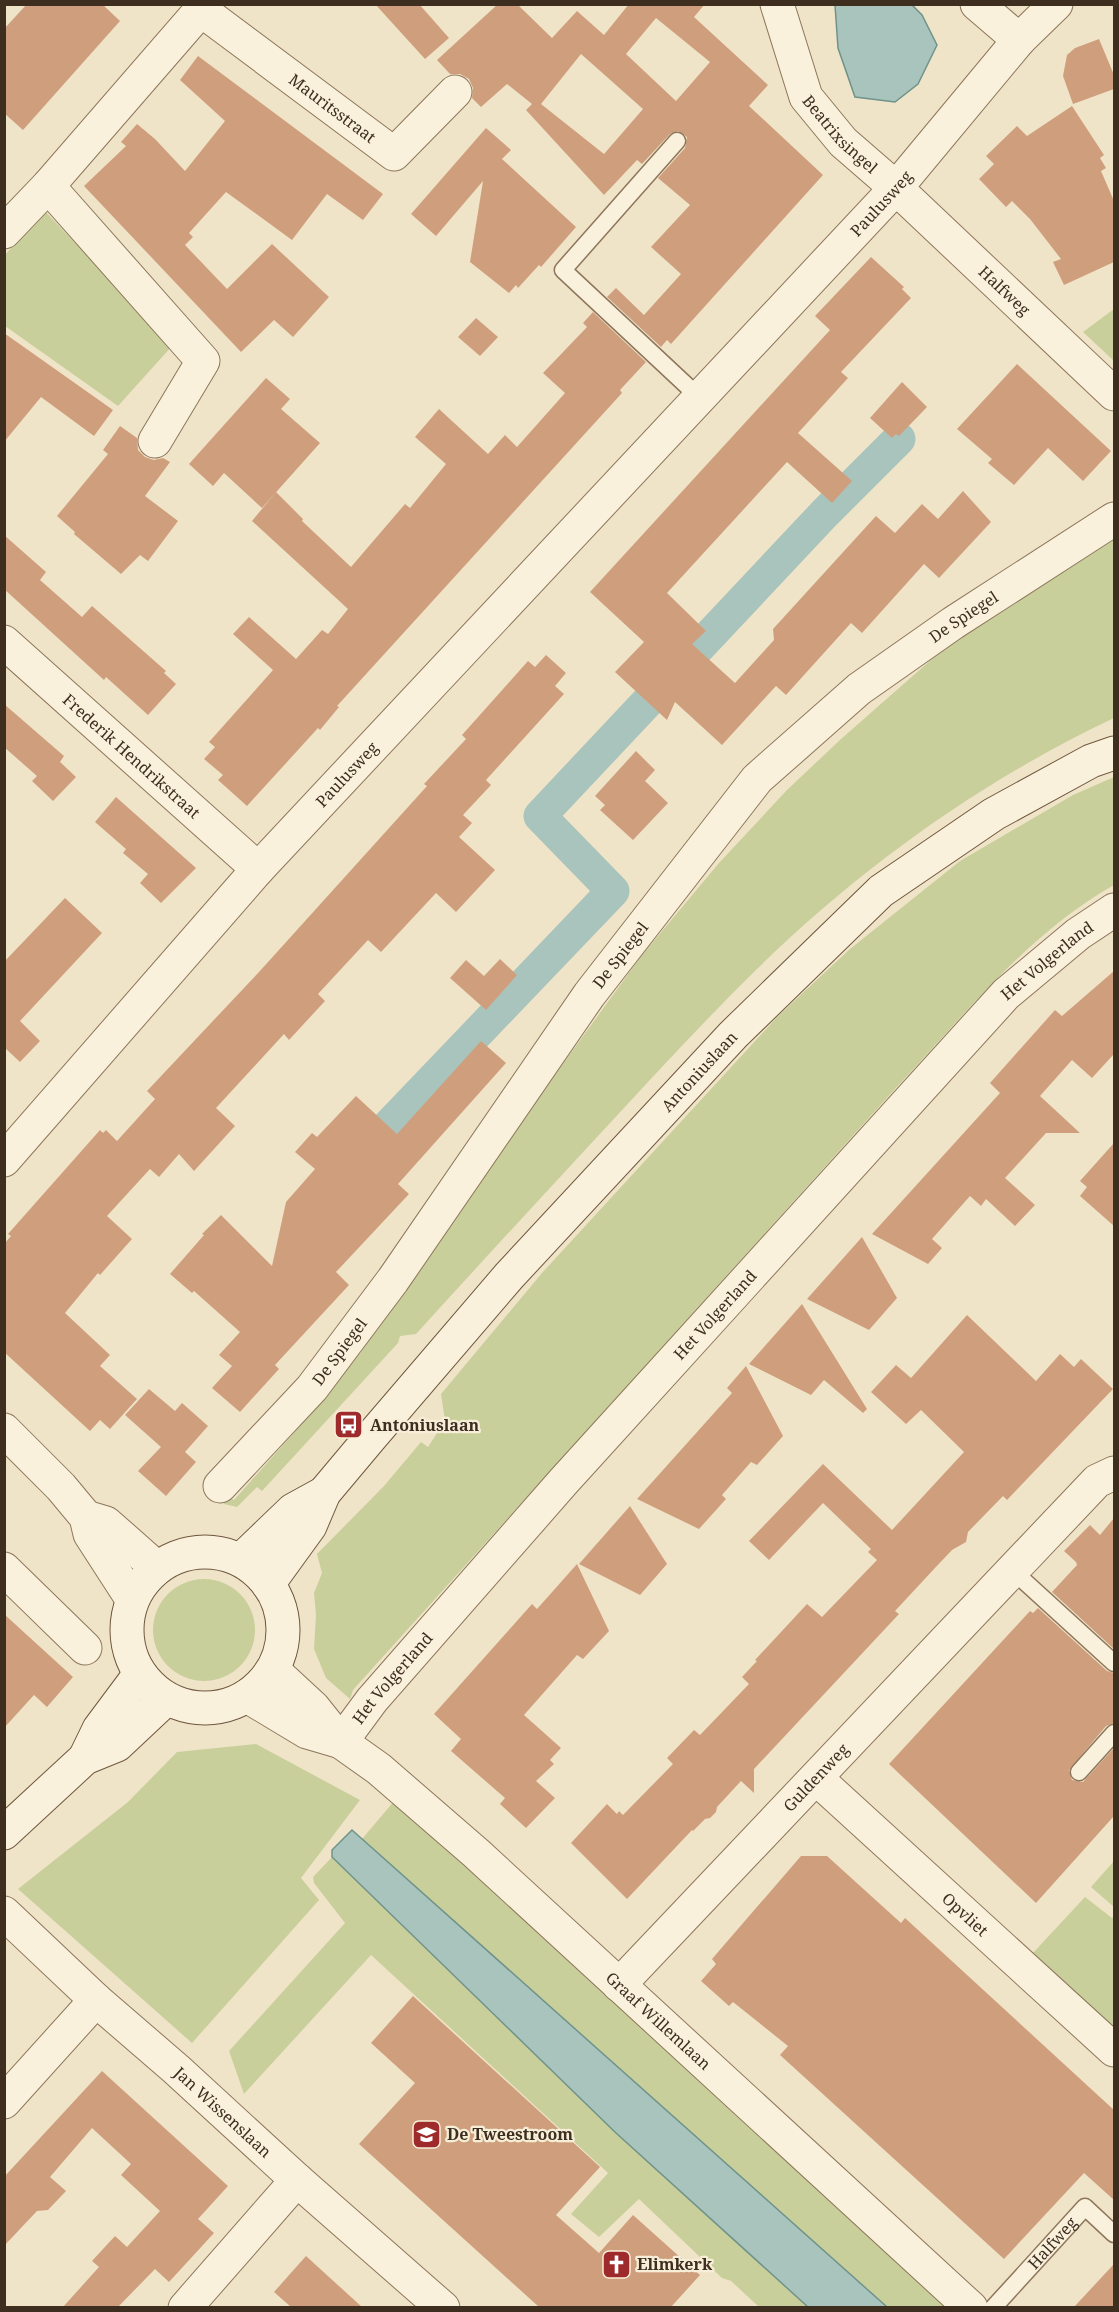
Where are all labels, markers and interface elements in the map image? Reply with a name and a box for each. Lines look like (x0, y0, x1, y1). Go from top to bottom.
street label: Mauritsstraat (284, 68, 381, 148)
street label: Beatrixsingel (798, 90, 882, 178)
street label: Paulusweg (845, 166, 917, 241)
street label: Halfweg (974, 261, 1035, 321)
street label: De Spiegel (924, 586, 1002, 648)
street label: Frederik Hendrikstraat (58, 689, 205, 823)
street label: Paulusweg (311, 737, 383, 812)
street label: Het Volgerland (996, 916, 1098, 1005)
street label: De Spiegel (587, 917, 653, 993)
street label: Antoniuslaan (656, 1026, 742, 1116)
street label: Het Volgerland (668, 1265, 761, 1364)
street label: De Spiegel (307, 1313, 372, 1390)
bus stop icon: Antoniuslaan (333, 1409, 365, 1441)
place label: Antoniuslaan (370, 1414, 480, 1436)
street label: Het Volgerland (347, 1627, 438, 1728)
street label: Guldenweg (778, 1738, 854, 1816)
street label: Opvliet (937, 1887, 993, 1941)
street label: Graaf Willemlaan (601, 1967, 716, 2075)
street label: Jan Wissenslaan (169, 2061, 276, 2162)
school or university icon: De Tweestroom (410, 2118, 442, 2150)
place label: De Tweestroom (447, 2123, 573, 2145)
street label: Halfweg (1023, 2212, 1082, 2274)
church icon: Elimkerk (600, 2248, 632, 2280)
place label: Elimkerk (637, 2253, 713, 2275)

